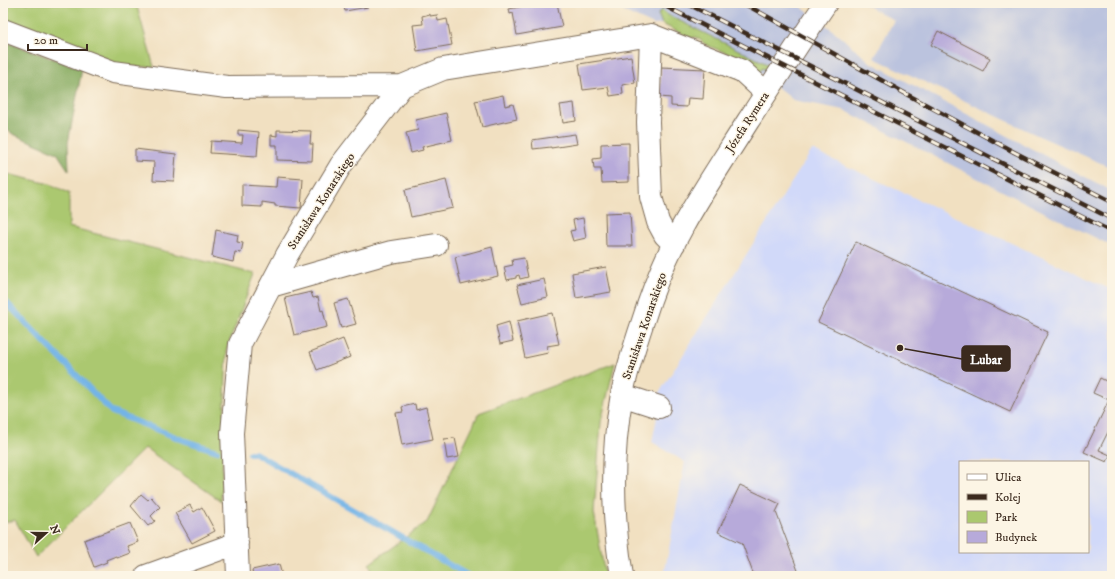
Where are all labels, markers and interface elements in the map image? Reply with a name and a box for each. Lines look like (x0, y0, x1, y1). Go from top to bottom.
scale bar (28, 26, 87, 52)
text: 20 m (34, 33, 58, 48)
street label: Józefa Rymera (722, 88, 773, 156)
street label: Stanisława Konarskiego (285, 150, 358, 252)
street label: Stanisława Konarskiego (619, 270, 670, 382)
callout: Lubar (962, 346, 1010, 371)
text: Lubar (970, 352, 1002, 368)
legend (959, 461, 1089, 553)
text: Ulica (995, 470, 1022, 485)
text: Kolej (995, 490, 1021, 505)
text: Park (995, 510, 1017, 525)
north arrow (26, 513, 66, 553)
text: N (46, 523, 63, 536)
text: Budynek (995, 530, 1037, 545)

